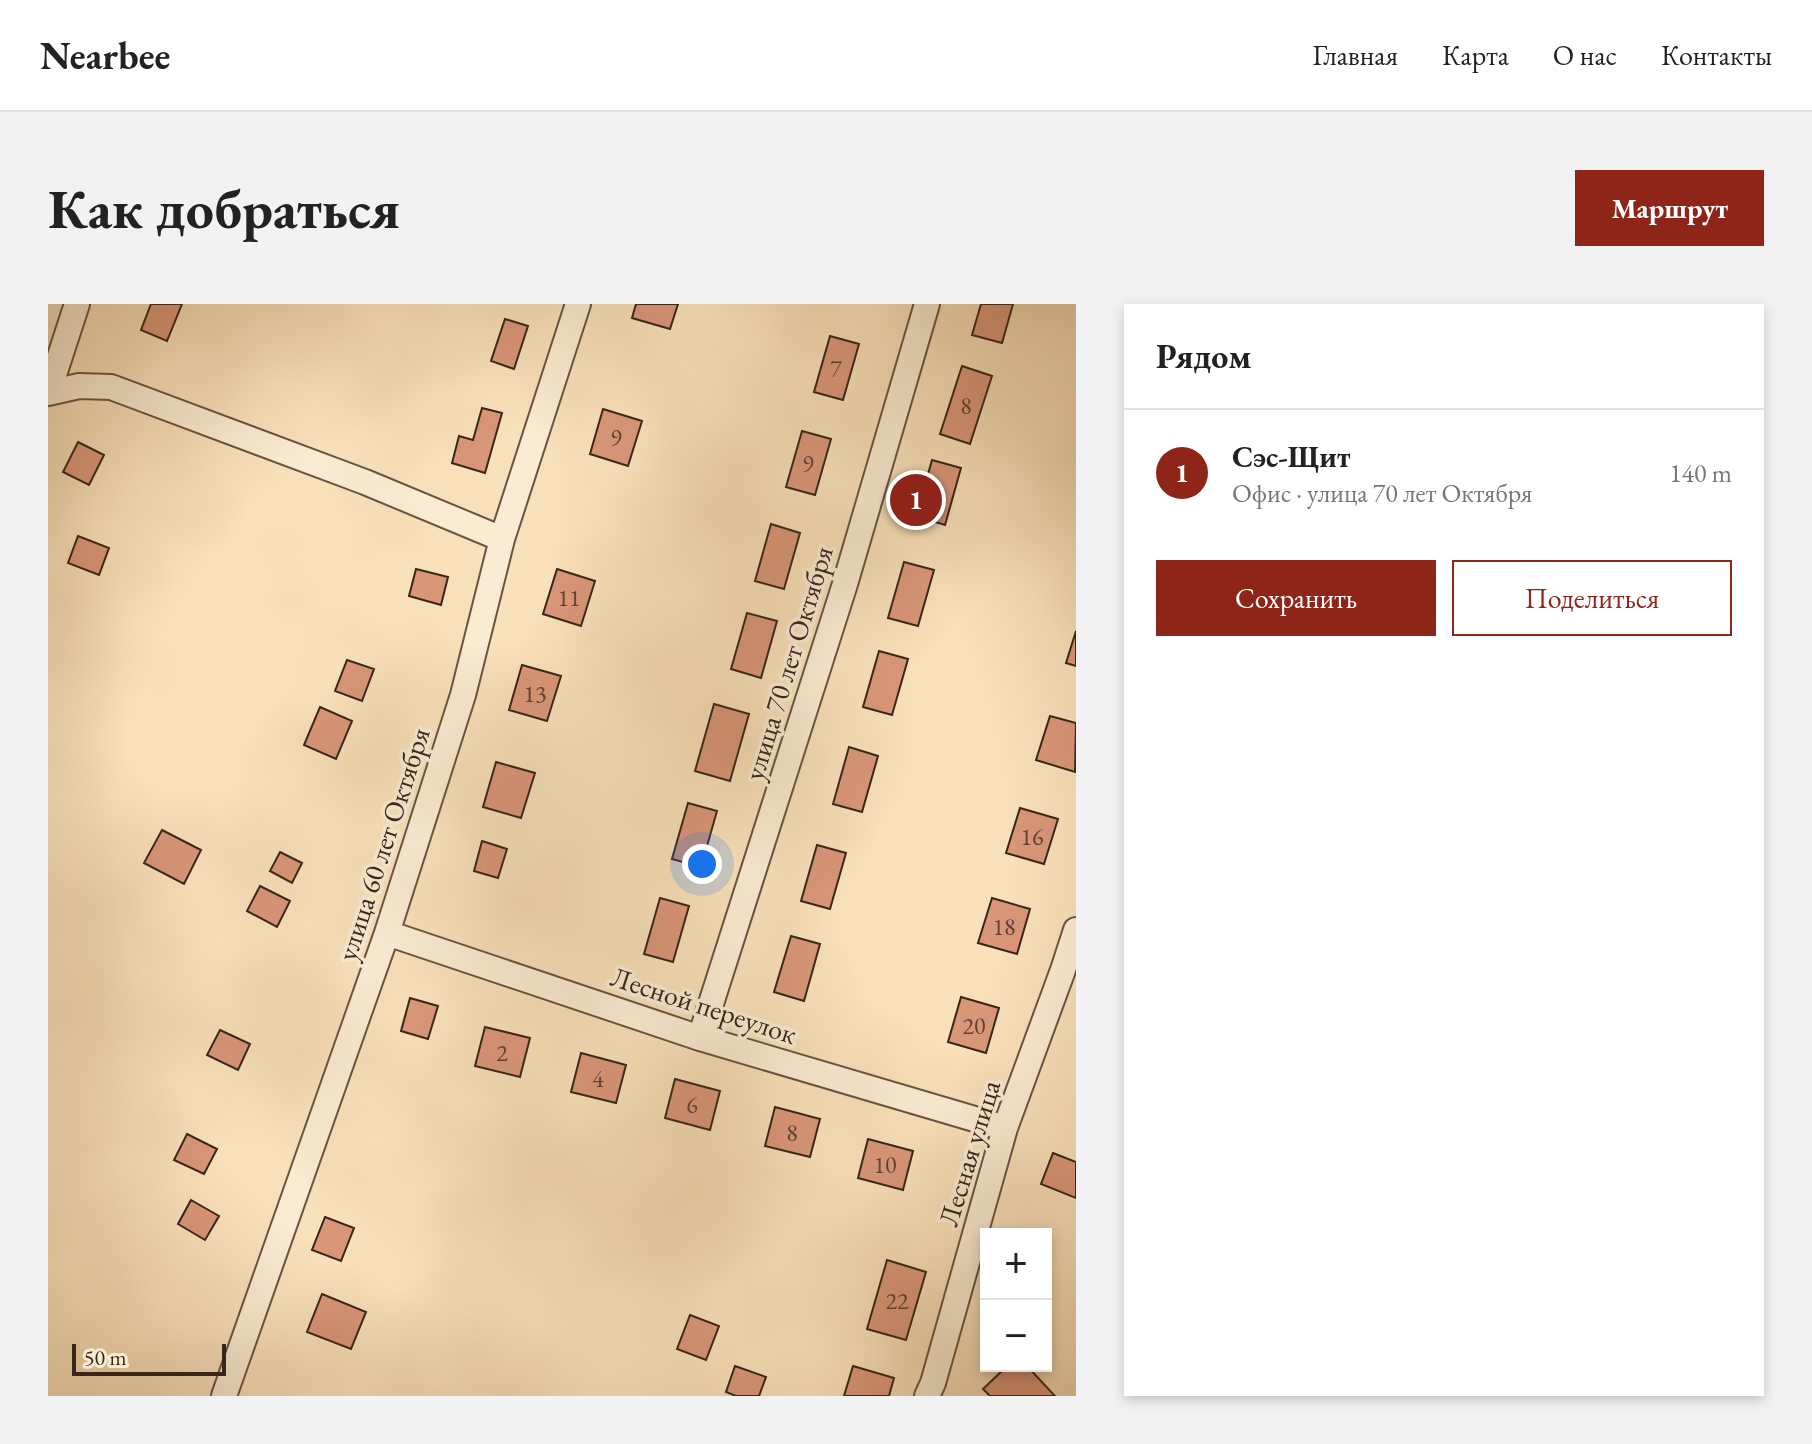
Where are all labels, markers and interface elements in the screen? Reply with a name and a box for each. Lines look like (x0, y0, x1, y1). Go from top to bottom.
text: Nearbee (40, 31, 170, 80)
text: Главная (1313, 37, 1398, 73)
text: Карта (1442, 37, 1509, 73)
text: О нас (1553, 37, 1617, 73)
text: Контакты (1661, 37, 1772, 73)
button: Маршрут (1575, 170, 1764, 246)
text: Как добраться (48, 172, 400, 245)
text: Рядом (1156, 334, 1251, 378)
house number: 7 (830, 353, 842, 384)
house number: 8 (960, 390, 972, 421)
house number: 9 (610, 422, 622, 453)
text: Сэс-Щит (1232, 437, 1350, 476)
house number: 9 (802, 448, 814, 479)
text: 1 (1175, 456, 1189, 490)
text: 140 m (1669, 456, 1732, 490)
pin: 1 (890, 470, 942, 530)
text: Офис · улица 70 лет Октября (1232, 476, 1532, 510)
street label: улица 70 лет Октября (735, 542, 841, 784)
button: Сохранить (1156, 560, 1436, 636)
button: Поделиться (1452, 560, 1732, 636)
house number: 11 (557, 582, 581, 613)
house number: 13 (523, 678, 547, 709)
street label: улица 60 лет Октября (328, 723, 438, 965)
house number: 16 (1020, 821, 1044, 852)
your location (682, 844, 722, 884)
house number: 18 (992, 911, 1016, 942)
street label: Лесной переулок (607, 958, 801, 1052)
house number: 20 (962, 1010, 986, 1041)
house number: 2 (496, 1037, 508, 1068)
house number: 4 (592, 1063, 604, 1094)
street label: Лесная улица (930, 1075, 1008, 1230)
house number: 6 (686, 1089, 698, 1120)
house number: 8 (786, 1117, 798, 1148)
house number: 10 (873, 1149, 897, 1180)
map controls (980, 1228, 1052, 1372)
button: + (980, 1228, 1052, 1300)
house number: 22 (885, 1285, 909, 1316)
button: − (980, 1300, 1052, 1372)
scale bar (72, 1340, 226, 1376)
text: 50 m (84, 1343, 127, 1372)

